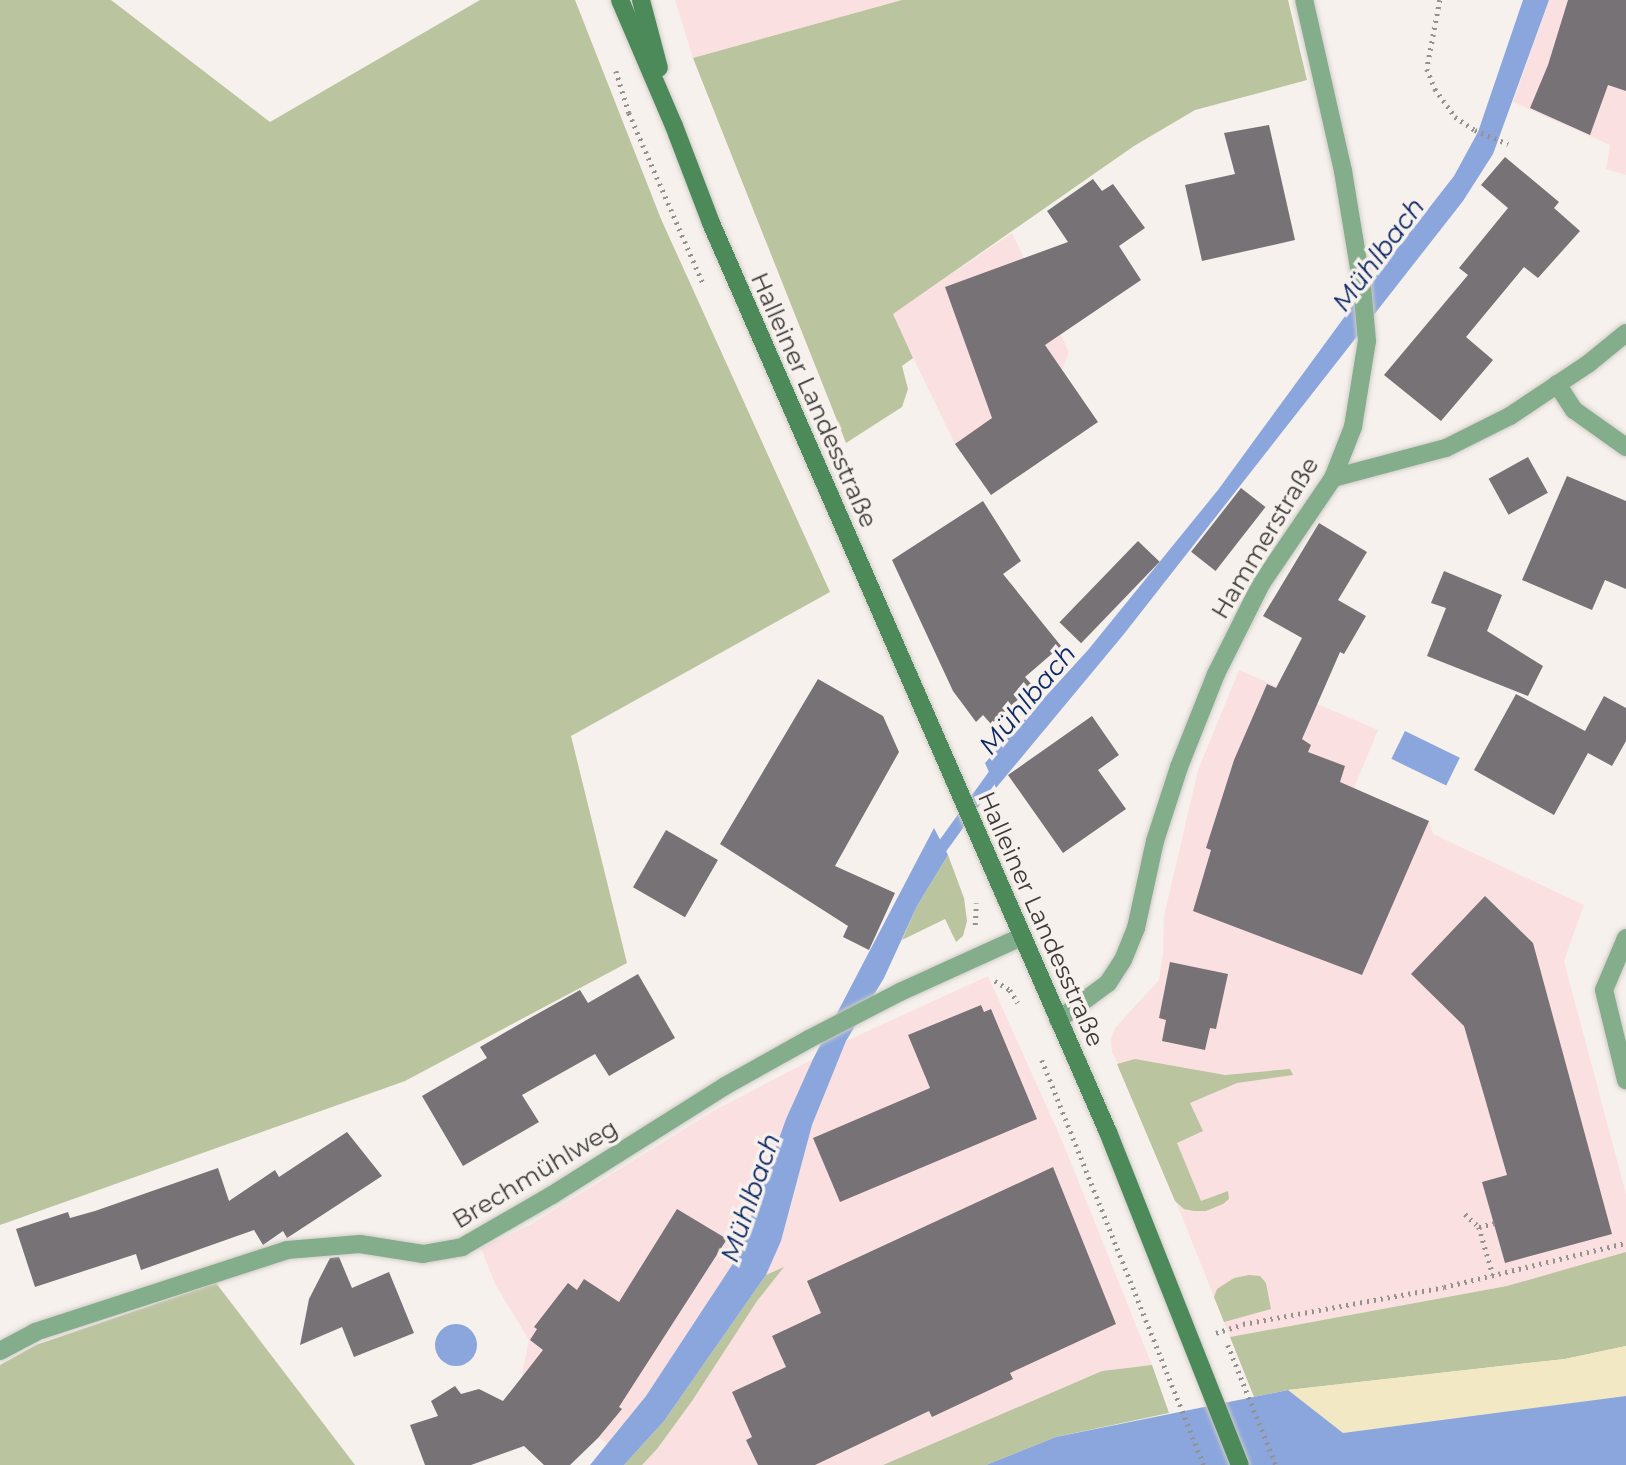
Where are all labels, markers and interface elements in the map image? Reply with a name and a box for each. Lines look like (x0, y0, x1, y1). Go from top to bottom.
water label: Mühlbach (1326, 192, 1432, 318)
street label: Halleiner Landesstraße (745, 268, 883, 532)
street label: Hammerstraße (1205, 452, 1325, 624)
water label: Mühlbach (973, 639, 1083, 761)
street label: Halleiner Landesstraße (972, 787, 1110, 1051)
street label: Brechmühlweg (447, 1113, 623, 1235)
water label: Mühlbach (714, 1130, 788, 1266)

